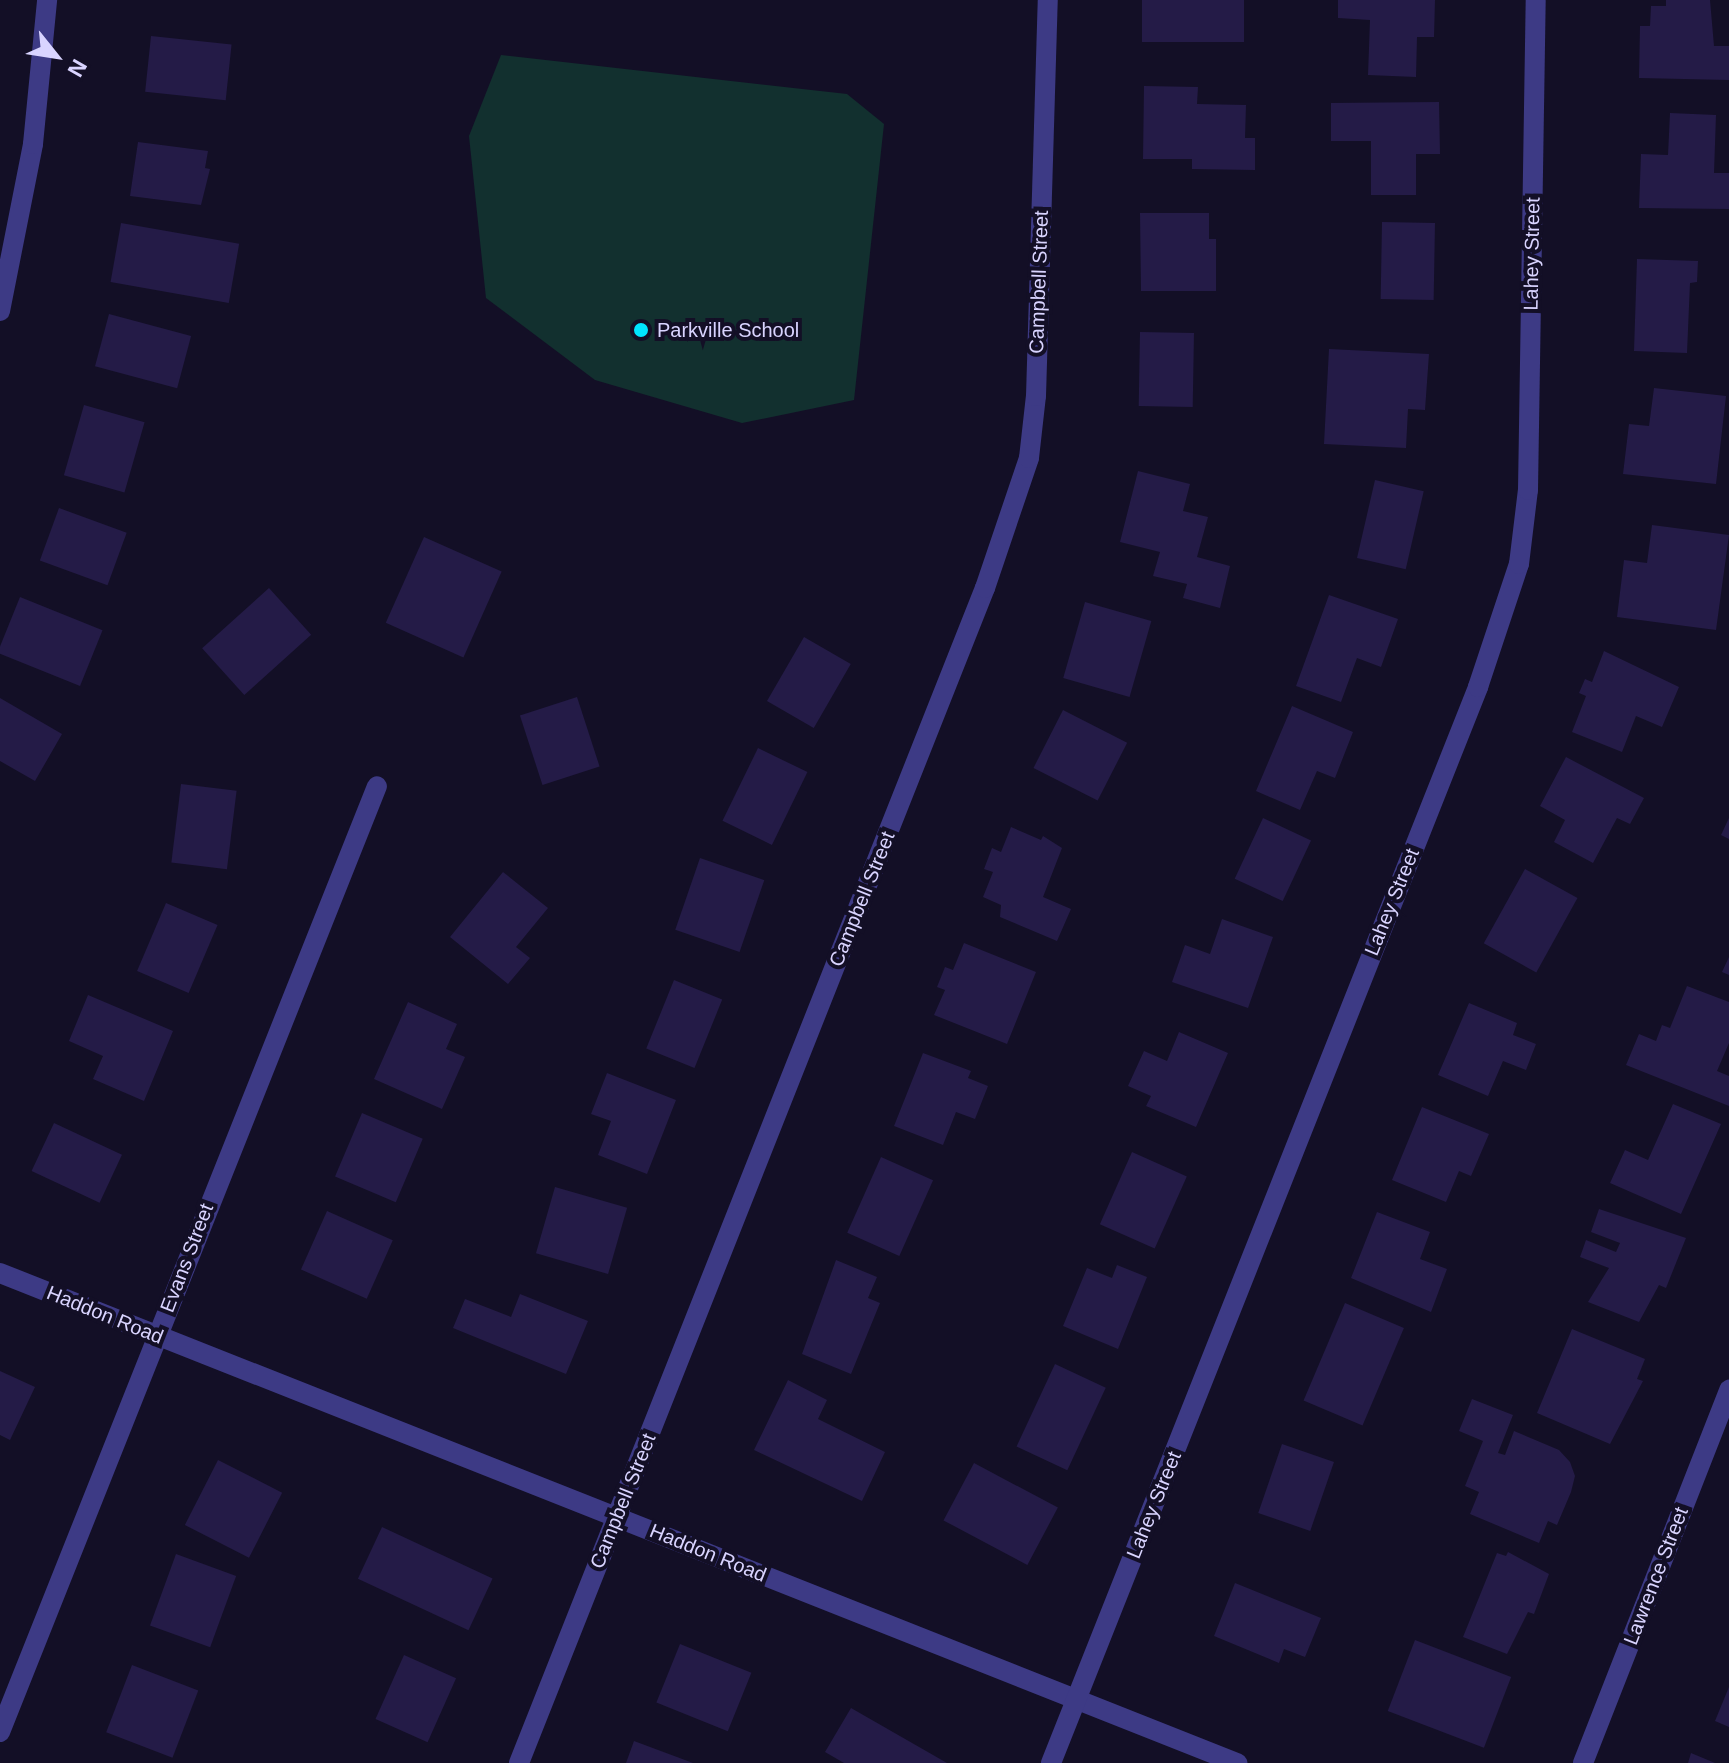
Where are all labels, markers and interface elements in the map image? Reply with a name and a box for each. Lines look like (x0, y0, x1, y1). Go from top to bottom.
north arrow (16, 16, 96, 96)
text: N (62, 55, 92, 81)
street label: Lahey Street (1519, 197, 1545, 311)
street label: Campbell Street (1025, 210, 1053, 354)
place label: Parkville School (657, 318, 799, 342)
marker: Parkville School (632, 321, 650, 339)
street label: Campbell Street (824, 828, 900, 970)
street label: Lahey Street (1360, 845, 1424, 959)
street label: Evans Street (155, 1200, 219, 1316)
street label: Haddon Road (43, 1281, 167, 1349)
street label: Campbell Street (585, 1430, 661, 1572)
street label: Lahey Street (1122, 1448, 1186, 1562)
street label: Lawrence Street (1619, 1504, 1693, 1648)
street label: Haddon Road (646, 1519, 770, 1587)

